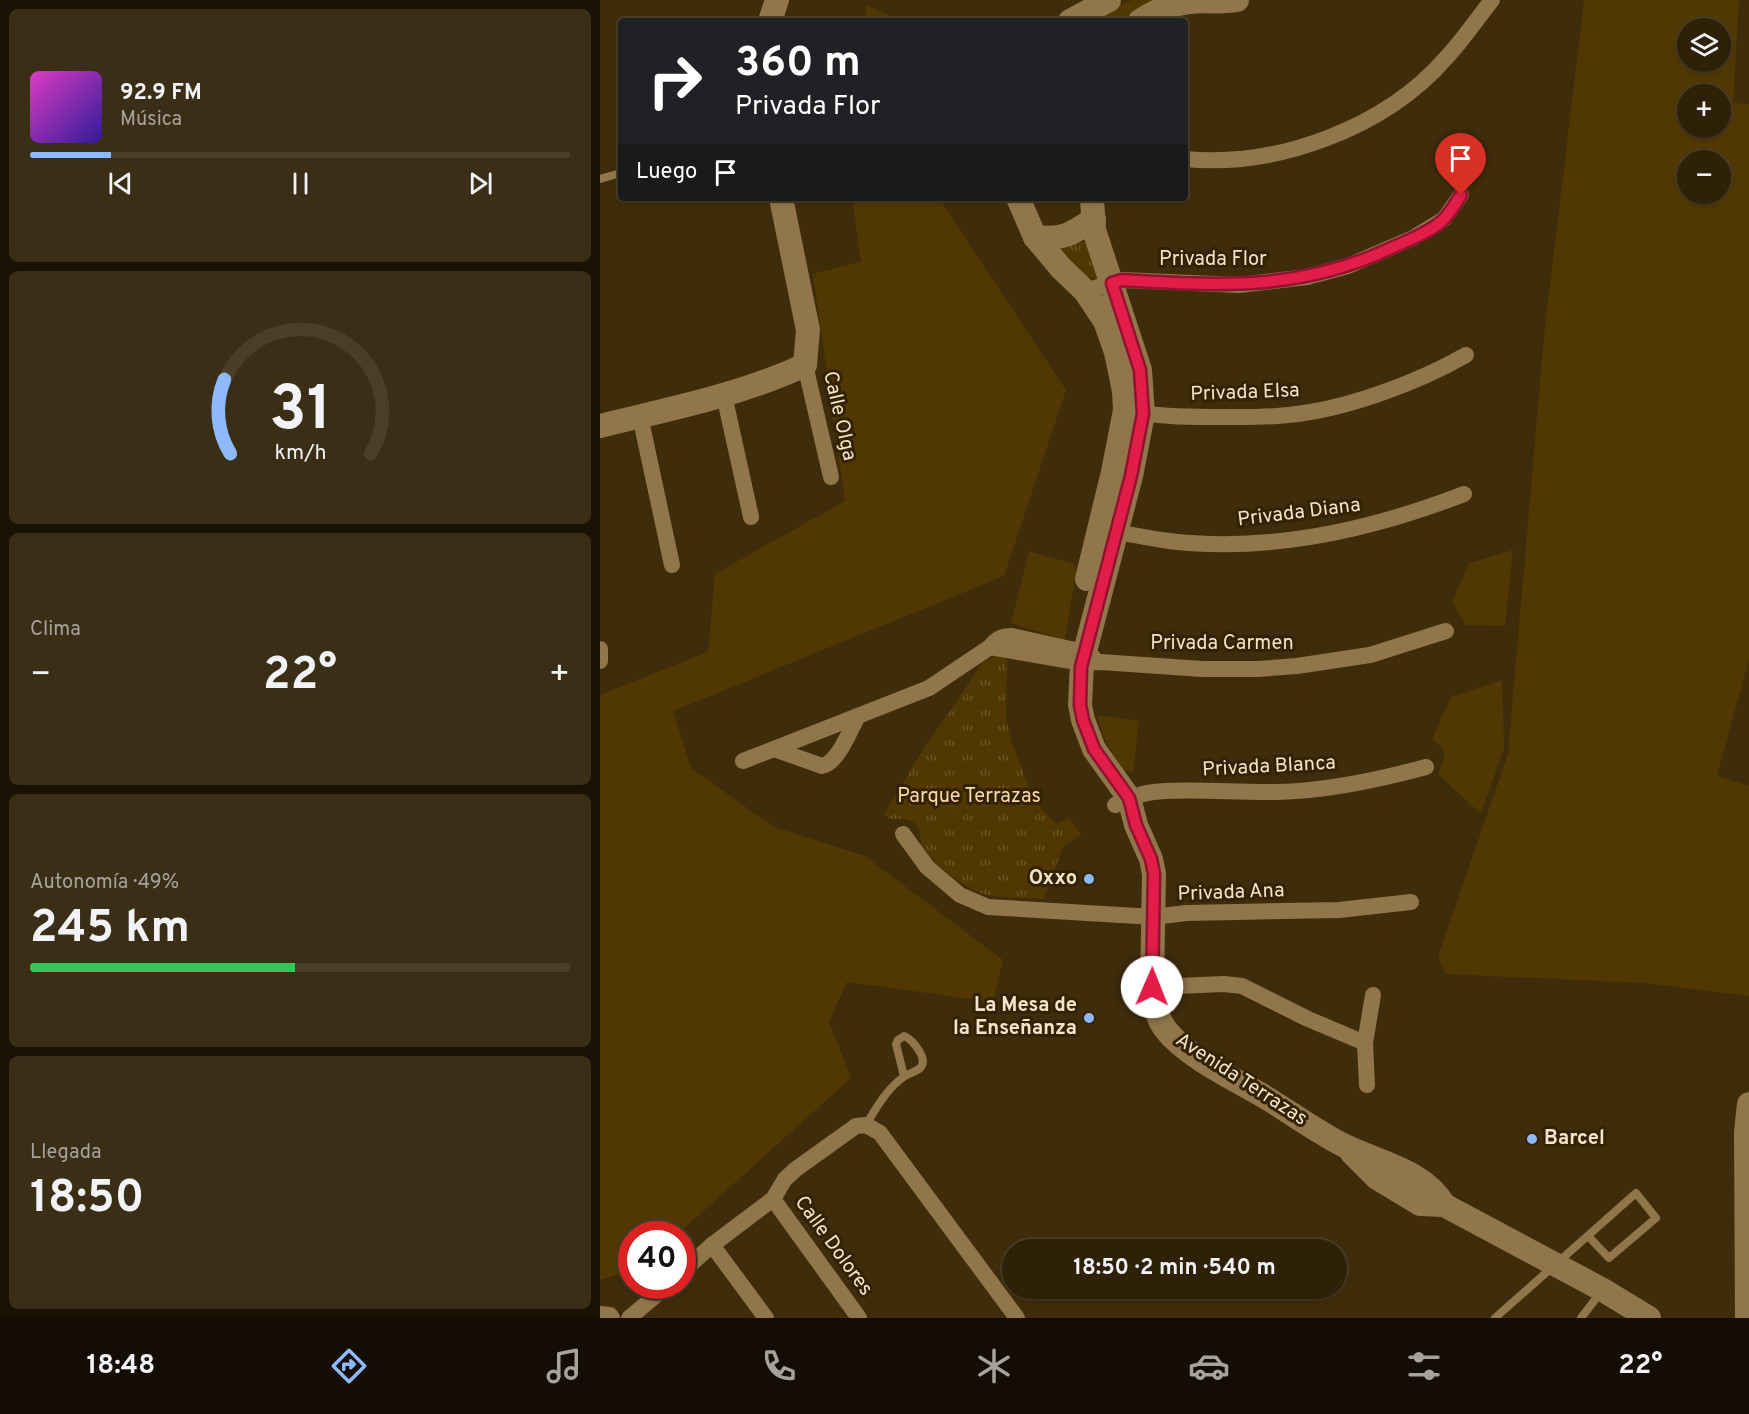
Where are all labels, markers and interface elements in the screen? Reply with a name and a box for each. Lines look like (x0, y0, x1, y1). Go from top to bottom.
map controls (1677, 18, 1731, 204)
button: layers (1677, 18, 1731, 72)
text: 360 m (735, 38, 861, 91)
icon: right (636, 42, 714, 120)
text: 92.9 FM (120, 80, 202, 107)
button: + (1677, 84, 1731, 138)
text: Privada Flor (735, 90, 881, 124)
text: Música (120, 107, 182, 133)
pin (1435, 133, 1486, 195)
icon: arrive (1444, 142, 1477, 175)
button: − (1677, 150, 1731, 204)
icon: arrive (709, 156, 742, 189)
text: Luego (636, 159, 697, 186)
icon: previous (104, 167, 137, 200)
icon: pause (284, 167, 317, 200)
icon: next (464, 167, 497, 200)
street label: Privada Flor (1159, 247, 1267, 273)
street label: Calle Olga (816, 369, 862, 463)
text: 31 (269, 373, 331, 452)
street label: Privada Elsa (1190, 378, 1300, 408)
text: km/h (274, 441, 326, 468)
street label: Privada Diana (1236, 493, 1362, 533)
text: Clima (30, 617, 81, 643)
street label: Privada Carmen (1150, 631, 1294, 657)
text: 22° (263, 648, 337, 705)
text: − (30, 655, 51, 697)
text: + (549, 655, 570, 697)
street label: Privada Blanca (1202, 751, 1336, 783)
park label: Parque Terrazas (897, 784, 1041, 810)
place label: Oxxo (1029, 866, 1077, 892)
text: Autonomía · 49% (30, 870, 179, 896)
marker: Oxxo (1082, 872, 1096, 886)
street label: Privada Ana (1177, 878, 1285, 908)
text: 245 km (30, 901, 190, 958)
position arrow (1120, 955, 1184, 1019)
place label: La Mesa de la Enseñanza (953, 993, 1077, 1042)
marker: La Mesa de la Enseñanza (1082, 1011, 1096, 1025)
street label: Avenida Terrazas (1170, 1028, 1312, 1132)
place label: Barcel (1544, 1126, 1605, 1152)
marker: Barcel (1525, 1132, 1539, 1146)
text: Llegada (30, 1140, 102, 1166)
text: 18:50 (30, 1171, 144, 1228)
street label: Calle Dolores (788, 1191, 878, 1301)
speed limit sign: 40 (618, 1221, 696, 1299)
text: 18:50 · 2 min · 540 m (1073, 1255, 1276, 1282)
icon: directions (328, 1345, 370, 1387)
icon: music (543, 1345, 585, 1387)
icon: phone (758, 1345, 800, 1387)
icon: climate (973, 1345, 1015, 1387)
icon: car (1188, 1345, 1230, 1387)
icon: filters (1403, 1345, 1445, 1387)
text: 18:48 (87, 1349, 155, 1383)
text: 22° (1618, 1349, 1662, 1383)

